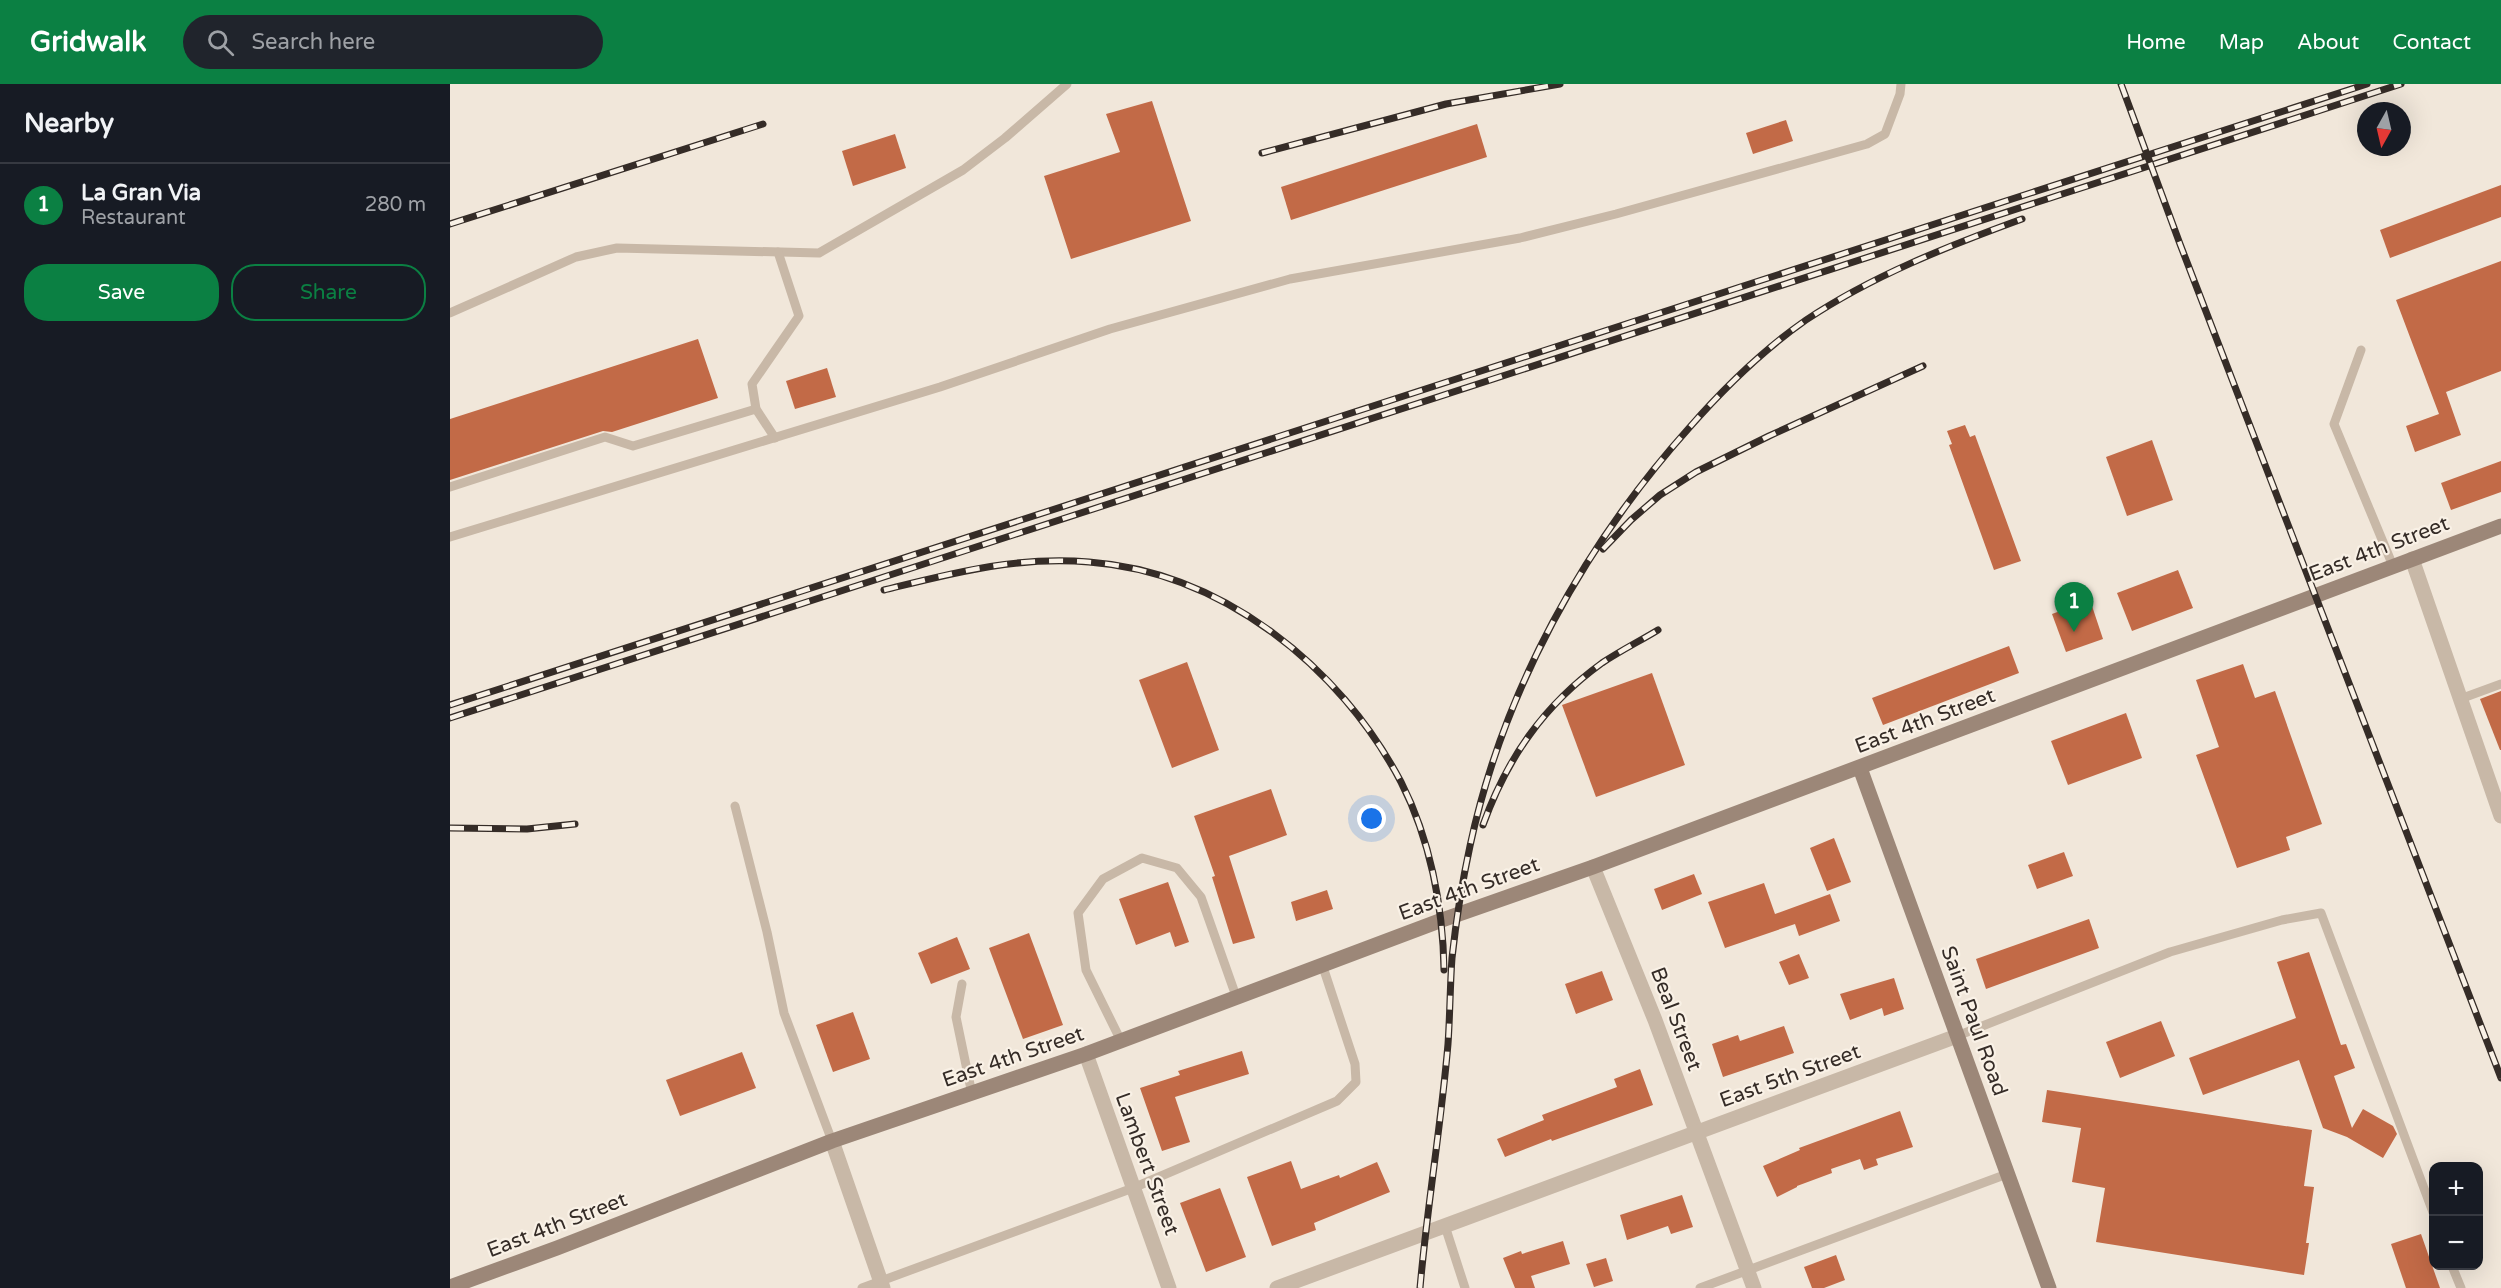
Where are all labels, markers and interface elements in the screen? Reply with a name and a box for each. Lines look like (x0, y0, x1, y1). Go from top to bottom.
search box (183, 15, 603, 69)
text: Gridwalk (30, 25, 147, 59)
icon: search (204, 26, 237, 59)
text: Search here (252, 29, 375, 55)
text: Home (2126, 30, 2186, 55)
text: Map (2219, 30, 2264, 55)
text: About (2297, 30, 2359, 55)
text: Contact (2392, 30, 2471, 55)
north arrow (2357, 102, 2411, 156)
text: Nearby (24, 108, 114, 139)
text: La Gran Via (81, 180, 201, 206)
text: 1 (37, 193, 50, 217)
text: 280 m (365, 193, 426, 217)
text: Restaurant (81, 206, 186, 230)
button: Save (24, 264, 219, 321)
button: Share (231, 264, 426, 321)
street label: East 4th Street (2305, 511, 2453, 587)
pin: 1 (2054, 582, 2094, 632)
street label: East 4th Street (1851, 683, 1999, 759)
your location (1357, 804, 1386, 833)
street label: East 4th Street (1395, 852, 1543, 926)
street label: Saint Paul Road (1935, 943, 2013, 1099)
street label: Beal Street (1645, 964, 1707, 1074)
street label: East 4th Street (939, 1021, 1087, 1093)
street label: East 5th Street (1716, 1039, 1864, 1113)
street label: Lambert Street (1110, 1089, 1184, 1239)
map controls (2429, 1162, 2483, 1270)
button: + (2429, 1162, 2483, 1216)
street label: East 4th Street (483, 1187, 631, 1263)
button: − (2429, 1216, 2483, 1270)

